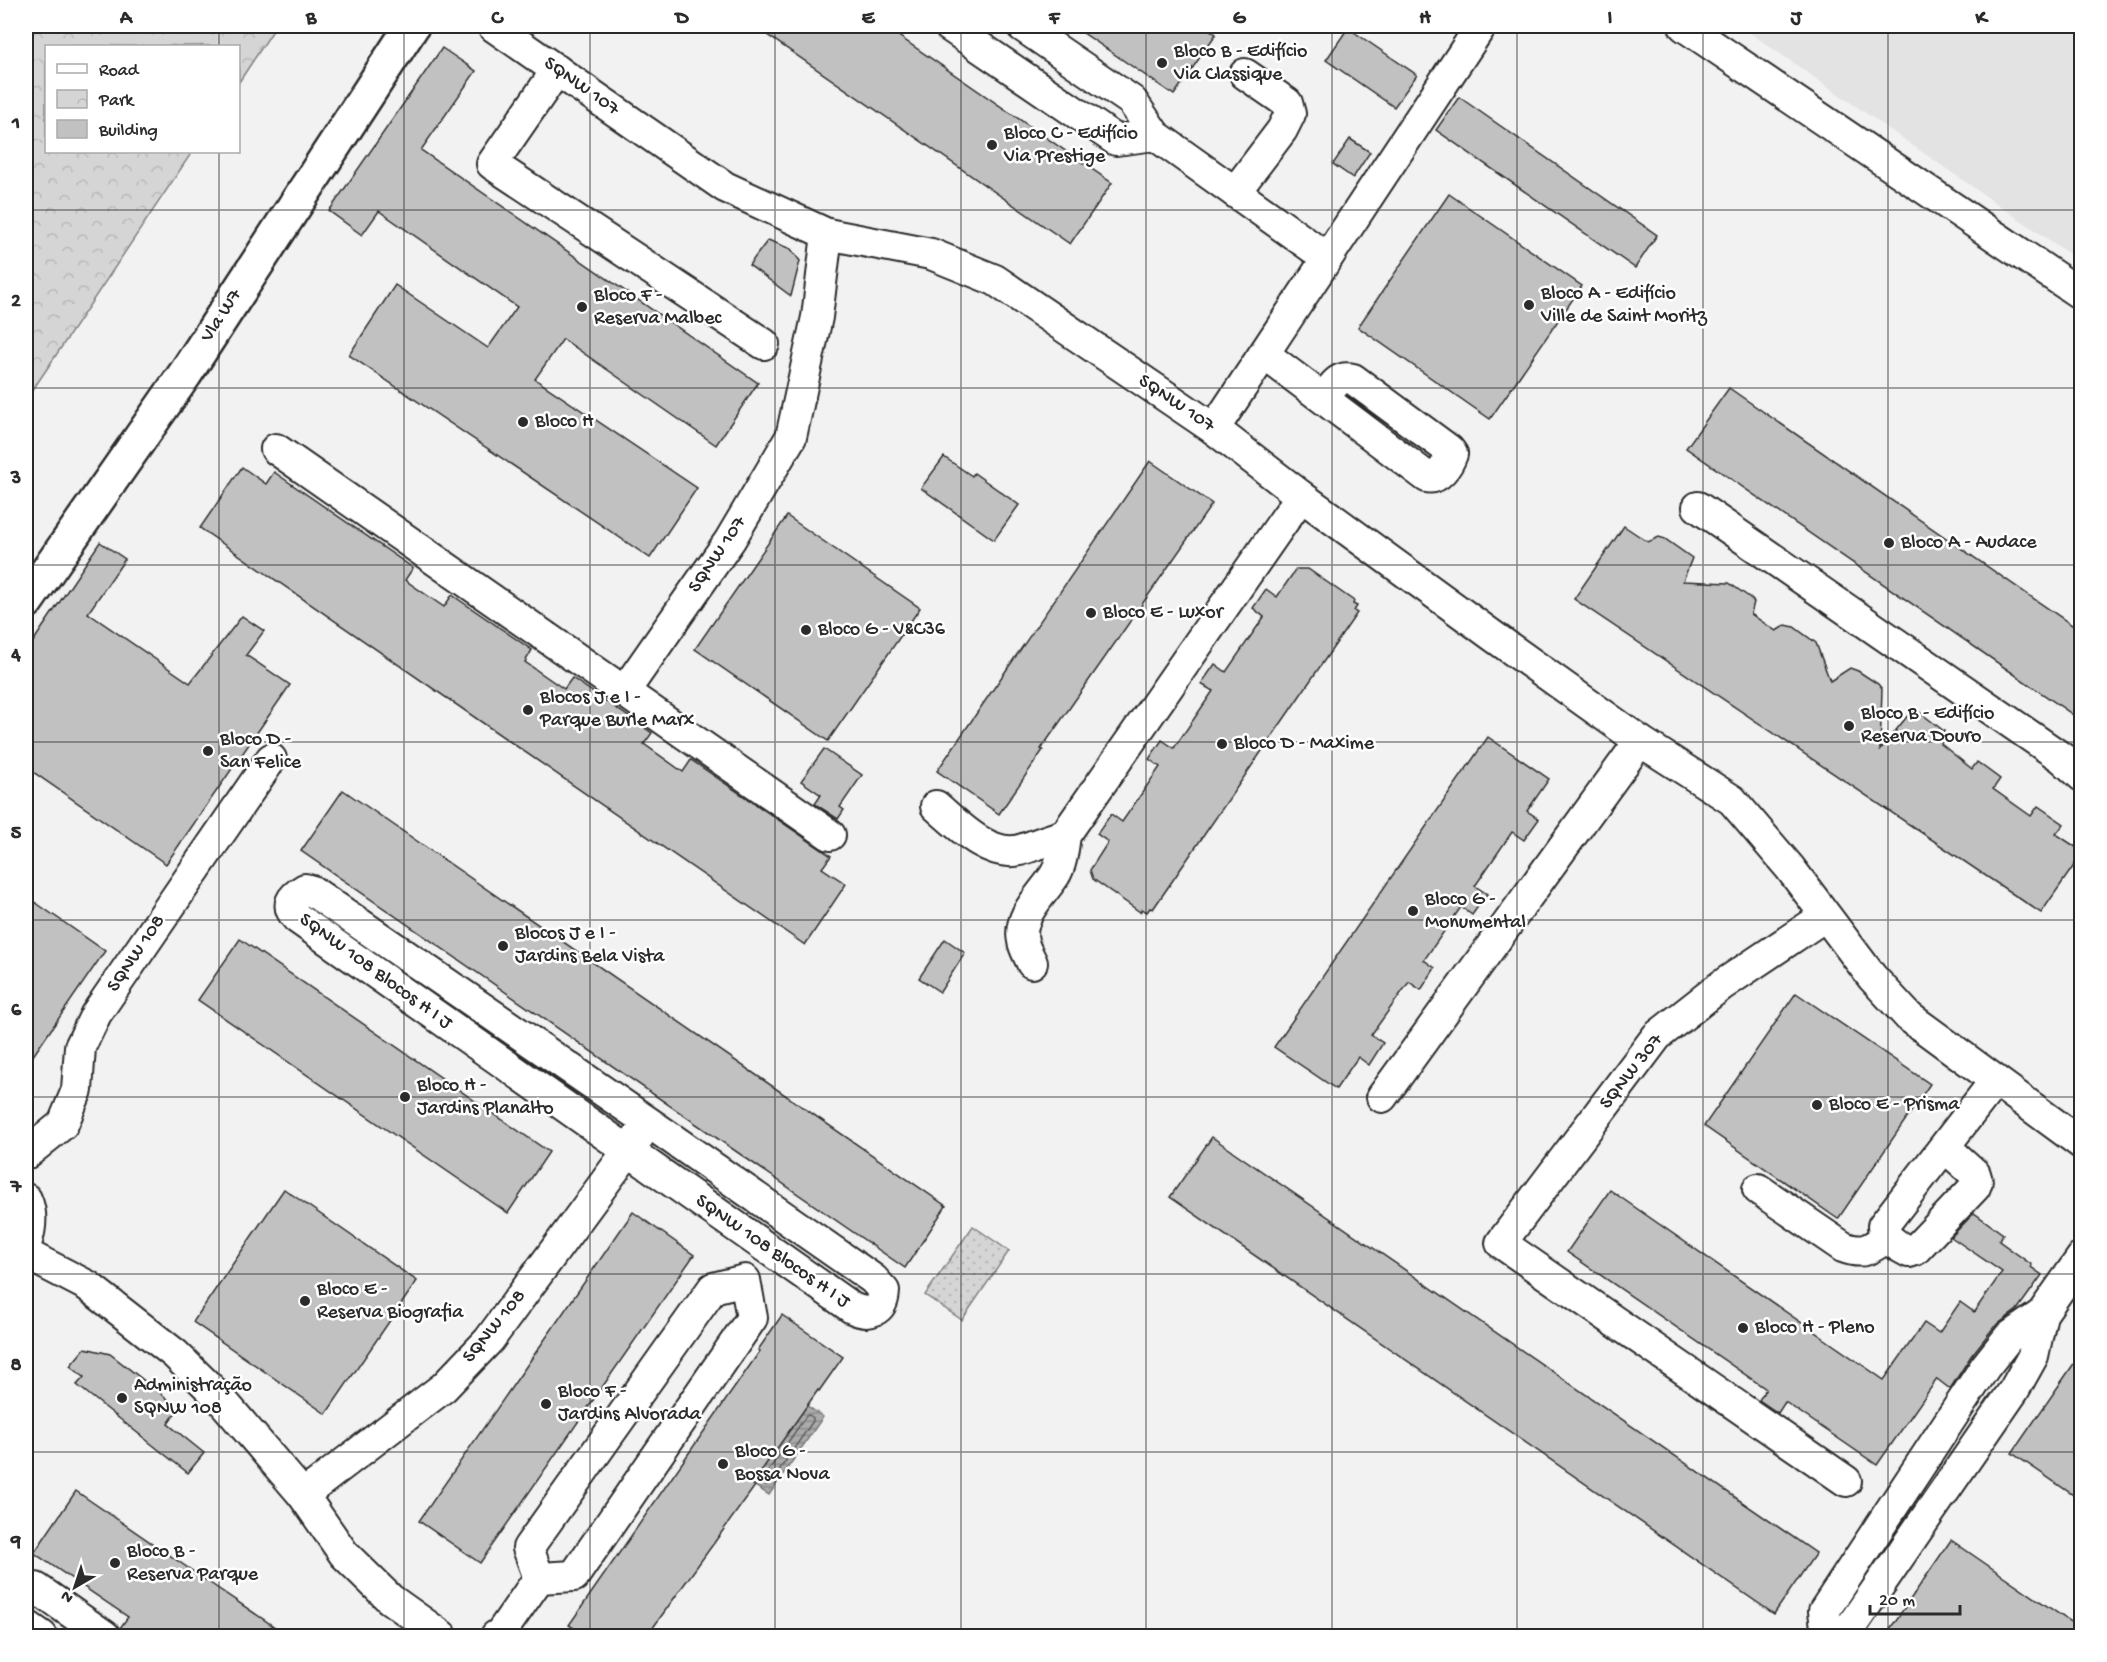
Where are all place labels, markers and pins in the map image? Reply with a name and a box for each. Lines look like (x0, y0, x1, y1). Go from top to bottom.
place label: Bloco B - Edifício Via Classique (1173, 41, 1307, 87)
marker: Bloco B - Edifício Via Classique (1155, 56, 1169, 70)
place label: Bloco C - Edifício Via Prestige (1003, 123, 1138, 169)
marker: Bloco C - Edifício Via Prestige (985, 138, 999, 152)
place label: Bloco A - Edifício Ville de Saint Moritz (1540, 283, 1708, 329)
place label: Bloco F - Reserva Malbec (593, 285, 722, 331)
marker: Bloco A - Edifício Ville de Saint Moritz (1522, 298, 1536, 312)
marker: Bloco F - Reserva Malbec (575, 300, 589, 314)
place label: Bloco H (534, 411, 594, 434)
marker: Bloco H (516, 415, 530, 429)
place label: Bloco A - Audace (1900, 532, 2037, 555)
marker: Bloco A - Audace (1882, 536, 1896, 550)
place label: Bloco E - Luxor (1102, 602, 1225, 625)
marker: Bloco E - Luxor (1084, 606, 1098, 620)
place label: Bloco G - V&C36 (817, 619, 946, 642)
marker: Bloco G - V&C36 (799, 623, 813, 637)
place label: Blocos J e I - Parque Burle Marx (539, 687, 695, 733)
marker: Blocos J e I - Parque Burle Marx (521, 703, 535, 717)
place label: Bloco B - Edifício Reserva Douro (1860, 703, 1994, 749)
marker: Bloco B - Edifício Reserva Douro (1842, 719, 1856, 733)
place label: Bloco D - San Felice (219, 729, 302, 775)
place label: Bloco D - Maxime (1233, 733, 1375, 756)
marker: Bloco D - Maxime (1215, 737, 1229, 751)
marker: Bloco D - San Felice (201, 744, 215, 758)
place label: Bloco G - Monumental (1424, 889, 1526, 935)
marker: Bloco G - Monumental (1406, 904, 1420, 918)
place label: Blocos J e I - Jardins Bela Vista (514, 923, 665, 969)
marker: Blocos J e I - Jardins Bela Vista (496, 939, 510, 953)
place label: Bloco H - Jardins Planalto (416, 1075, 554, 1121)
marker: Bloco H - Jardins Planalto (398, 1090, 412, 1104)
place label: Bloco E - Prisma (1828, 1094, 1960, 1117)
marker: Bloco E - Prisma (1810, 1098, 1824, 1112)
place label: Bloco E - Reserva Biografia (316, 1279, 464, 1325)
marker: Bloco E - Reserva Biografia (298, 1294, 312, 1308)
place label: Bloco H - Pleno (1754, 1317, 1875, 1340)
marker: Bloco H - Pleno (1736, 1321, 1750, 1335)
place label: Administração SQNW 108 (134, 1375, 252, 1421)
place label: Bloco F - Jardins Alvorada (557, 1381, 702, 1427)
marker: Administração SQNW 108 (115, 1391, 129, 1405)
marker: Bloco F - Jardins Alvorada (539, 1397, 553, 1411)
place label: Bloco G - Bossa Nova (734, 1441, 830, 1487)
marker: Bloco G - Bossa Nova (716, 1457, 730, 1471)
place label: Bloco B - Reserva Parque (126, 1541, 259, 1587)
marker: Bloco B - Reserva Parque (108, 1556, 122, 1570)

